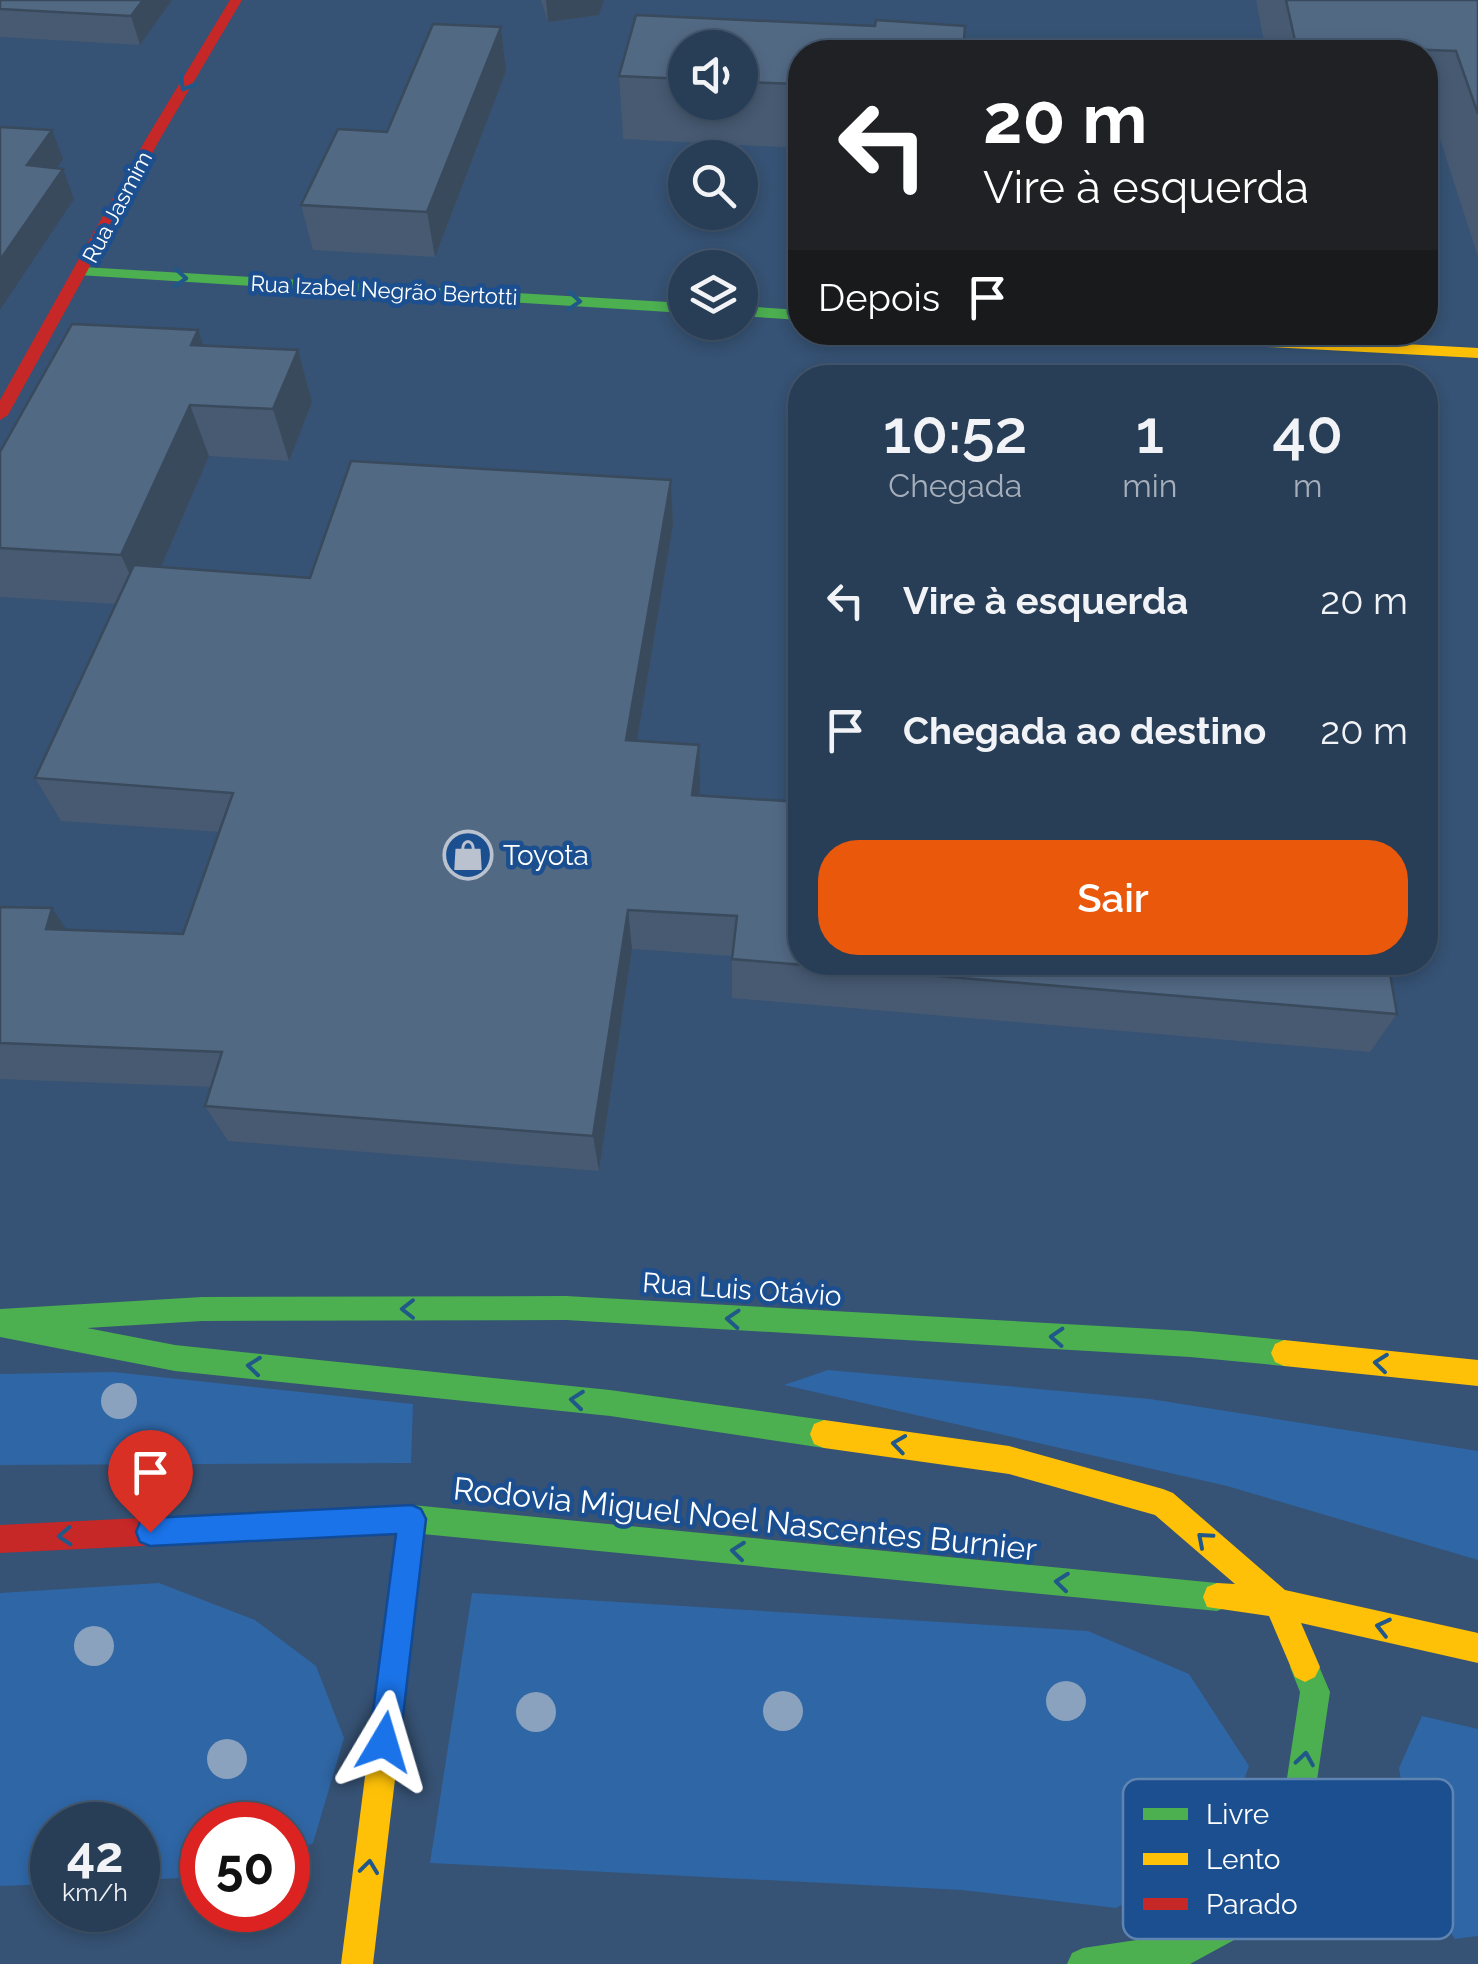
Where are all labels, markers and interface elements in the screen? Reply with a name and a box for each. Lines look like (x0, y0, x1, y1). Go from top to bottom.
map controls (668, 30, 758, 340)
button: sound (668, 30, 758, 120)
one-way arrow (179, 73, 198, 91)
text: 20 m (983, 77, 1147, 159)
icon: left (818, 80, 948, 210)
button: search (668, 140, 758, 230)
street label: Rua Jasmim (77, 147, 157, 267)
text: Vire à esquerda (983, 161, 1309, 214)
button: layers (668, 250, 758, 340)
one-way arrow (172, 267, 188, 288)
street label: Rua Izabel Negrão Bertotti (250, 270, 518, 310)
icon: arrive (960, 270, 1015, 325)
text: Depois (818, 275, 940, 320)
one-way arrow (567, 290, 583, 311)
text: 10:52 (883, 397, 1027, 467)
text: 1 (1136, 397, 1164, 467)
text: 40 (1272, 397, 1343, 467)
text: Chegada (888, 467, 1022, 504)
text: min (1122, 467, 1177, 504)
text: m (1293, 467, 1322, 504)
icon: left (818, 573, 873, 628)
text: Vire à esquerda (903, 578, 1188, 623)
text: 20 m (1320, 578, 1408, 623)
icon: arrive (818, 703, 873, 758)
text: Chegada ao destino (903, 708, 1266, 753)
text: 20 m (1320, 708, 1408, 753)
shop icon: Toyota (442, 829, 494, 881)
place label: Toyota (503, 839, 589, 872)
button: Sair (818, 840, 1408, 955)
street label: Rua Luis Otávio (641, 1266, 843, 1313)
one-way arrow (400, 1298, 416, 1319)
one-way arrow (724, 1309, 740, 1330)
one-way arrow (1049, 1327, 1065, 1348)
one-way arrow (1373, 1353, 1389, 1374)
one-way arrow (246, 1356, 262, 1377)
one-way arrow (569, 1390, 585, 1411)
pin (108, 1430, 193, 1533)
one-way arrow (891, 1435, 908, 1456)
icon: arrive (123, 1445, 178, 1500)
street label: Rodovia Miguel Noel Nascentes Burnier (452, 1469, 1038, 1568)
one-way arrow (57, 1525, 73, 1546)
one-way arrow (1197, 1533, 1215, 1551)
one-way arrow (730, 1540, 746, 1562)
one-way arrow (1053, 1572, 1069, 1593)
one-way arrow (1375, 1617, 1392, 1638)
position arrow (332, 1690, 436, 1794)
one-way arrow (1294, 1751, 1315, 1767)
legend (1123, 1779, 1453, 1939)
text: Livre (1206, 1798, 1269, 1831)
speed limit sign: 50 (180, 1802, 310, 1932)
text: 42 (67, 1825, 123, 1884)
text: Lento (1206, 1843, 1280, 1876)
one-way arrow (358, 1859, 379, 1875)
text: km/h (62, 1877, 128, 1907)
text: Parado (1206, 1888, 1298, 1921)

